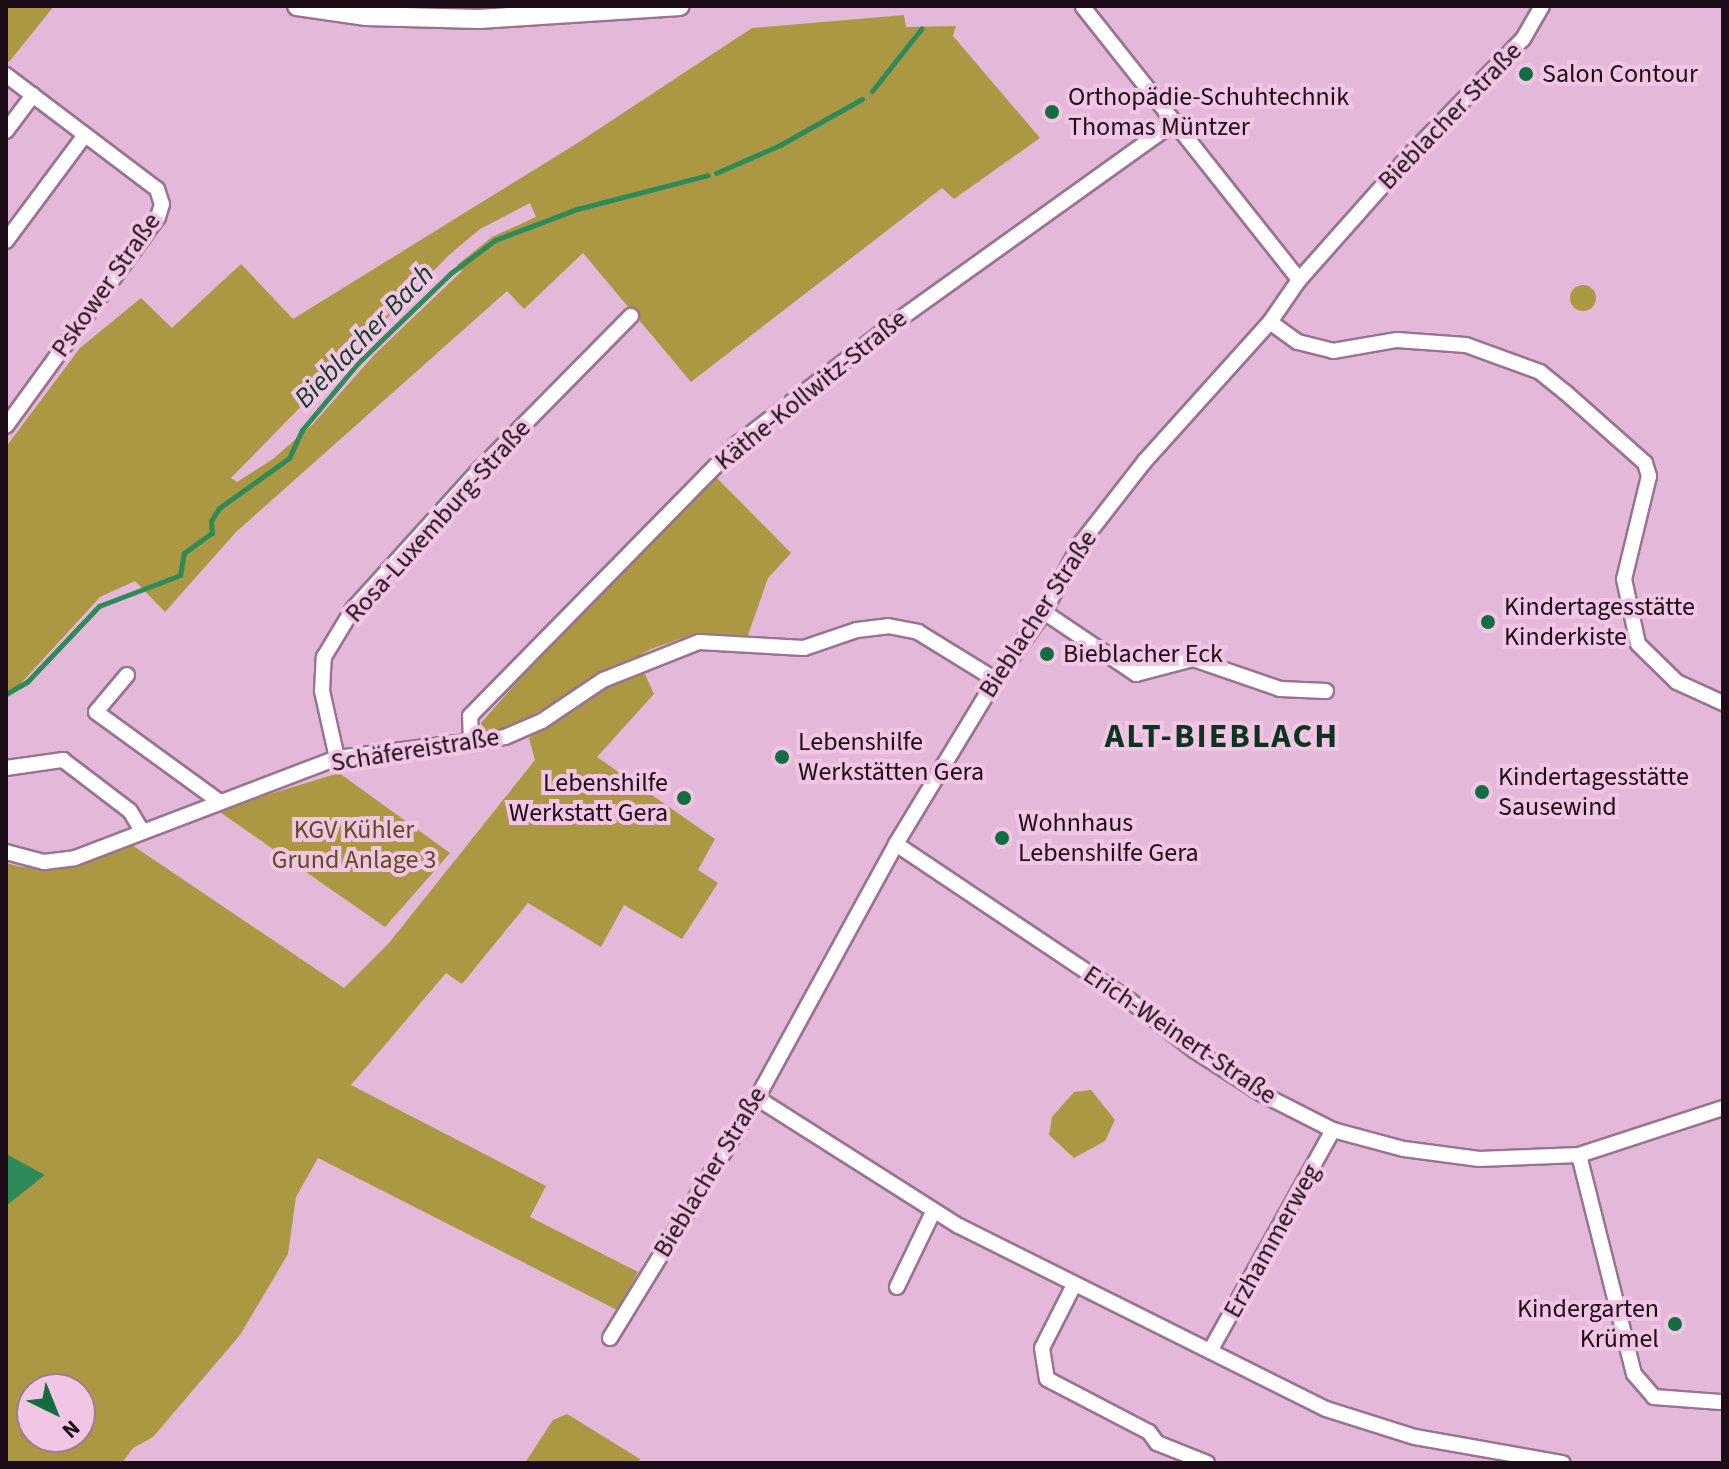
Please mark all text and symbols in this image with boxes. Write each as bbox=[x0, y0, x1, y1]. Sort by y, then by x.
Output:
street label: Bieblacher Straße bbox=[1372, 36, 1528, 196]
place label: Salon Contour bbox=[1542, 58, 1698, 90]
marker: Salon Contour bbox=[1517, 65, 1535, 83]
place label: Orthopädie-Schuhtechnik Thomas Müntzer bbox=[1068, 81, 1349, 142]
marker: Orthopädie-Schuhtechnik Thomas Müntzer bbox=[1043, 103, 1061, 121]
street label: Pskower Straße bbox=[45, 207, 167, 363]
water label: Bieblacher Bach bbox=[287, 257, 441, 415]
street label: Käthe-Kollwitz-Straße bbox=[709, 303, 913, 477]
street label: Rosa-Luxemburg-Straße bbox=[339, 413, 537, 629]
street label: Bieblacher Straße bbox=[972, 524, 1104, 704]
place label: Kindertagesstätte Kinderkiste bbox=[1504, 591, 1695, 652]
marker: Kindertagesstätte Kinderkiste bbox=[1479, 613, 1497, 631]
place label: Bieblacher Eck bbox=[1063, 638, 1223, 670]
marker: Bieblacher Eck bbox=[1038, 645, 1056, 663]
district label: ALT-BIEBLACH bbox=[1105, 717, 1339, 757]
street label: Schäfereistraße bbox=[329, 721, 501, 779]
place label: Lebenshilfe Werkstätten Gera bbox=[798, 726, 984, 788]
marker: Lebenshilfe Werkstätten Gera bbox=[773, 748, 791, 766]
place label: Kindertagesstätte Sausewind bbox=[1498, 761, 1689, 822]
place label: Lebenshilfe Werkstatt Gera bbox=[509, 767, 668, 828]
marker: Kindertagesstätte Sausewind bbox=[1473, 783, 1491, 801]
marker: Lebenshilfe Werkstatt Gera bbox=[675, 789, 693, 807]
place label: Wohnhaus Lebenshilfe Gera bbox=[1018, 807, 1199, 868]
park label: KGV Kühler Grund Anlage 3 bbox=[272, 814, 436, 876]
marker: Wohnhaus Lebenshilfe Gera bbox=[993, 829, 1011, 847]
street label: Erich-Weinert-Straße bbox=[1078, 959, 1282, 1111]
street label: Bieblacher Straße bbox=[647, 1081, 773, 1263]
street label: Erzhammerweg bbox=[1217, 1159, 1327, 1323]
place label: Kindergarten Krümel bbox=[1517, 1293, 1659, 1354]
marker: Kindergarten Krümel bbox=[1666, 1315, 1684, 1333]
north arrow bbox=[16, 1373, 96, 1453]
text: N bbox=[55, 1412, 87, 1446]

